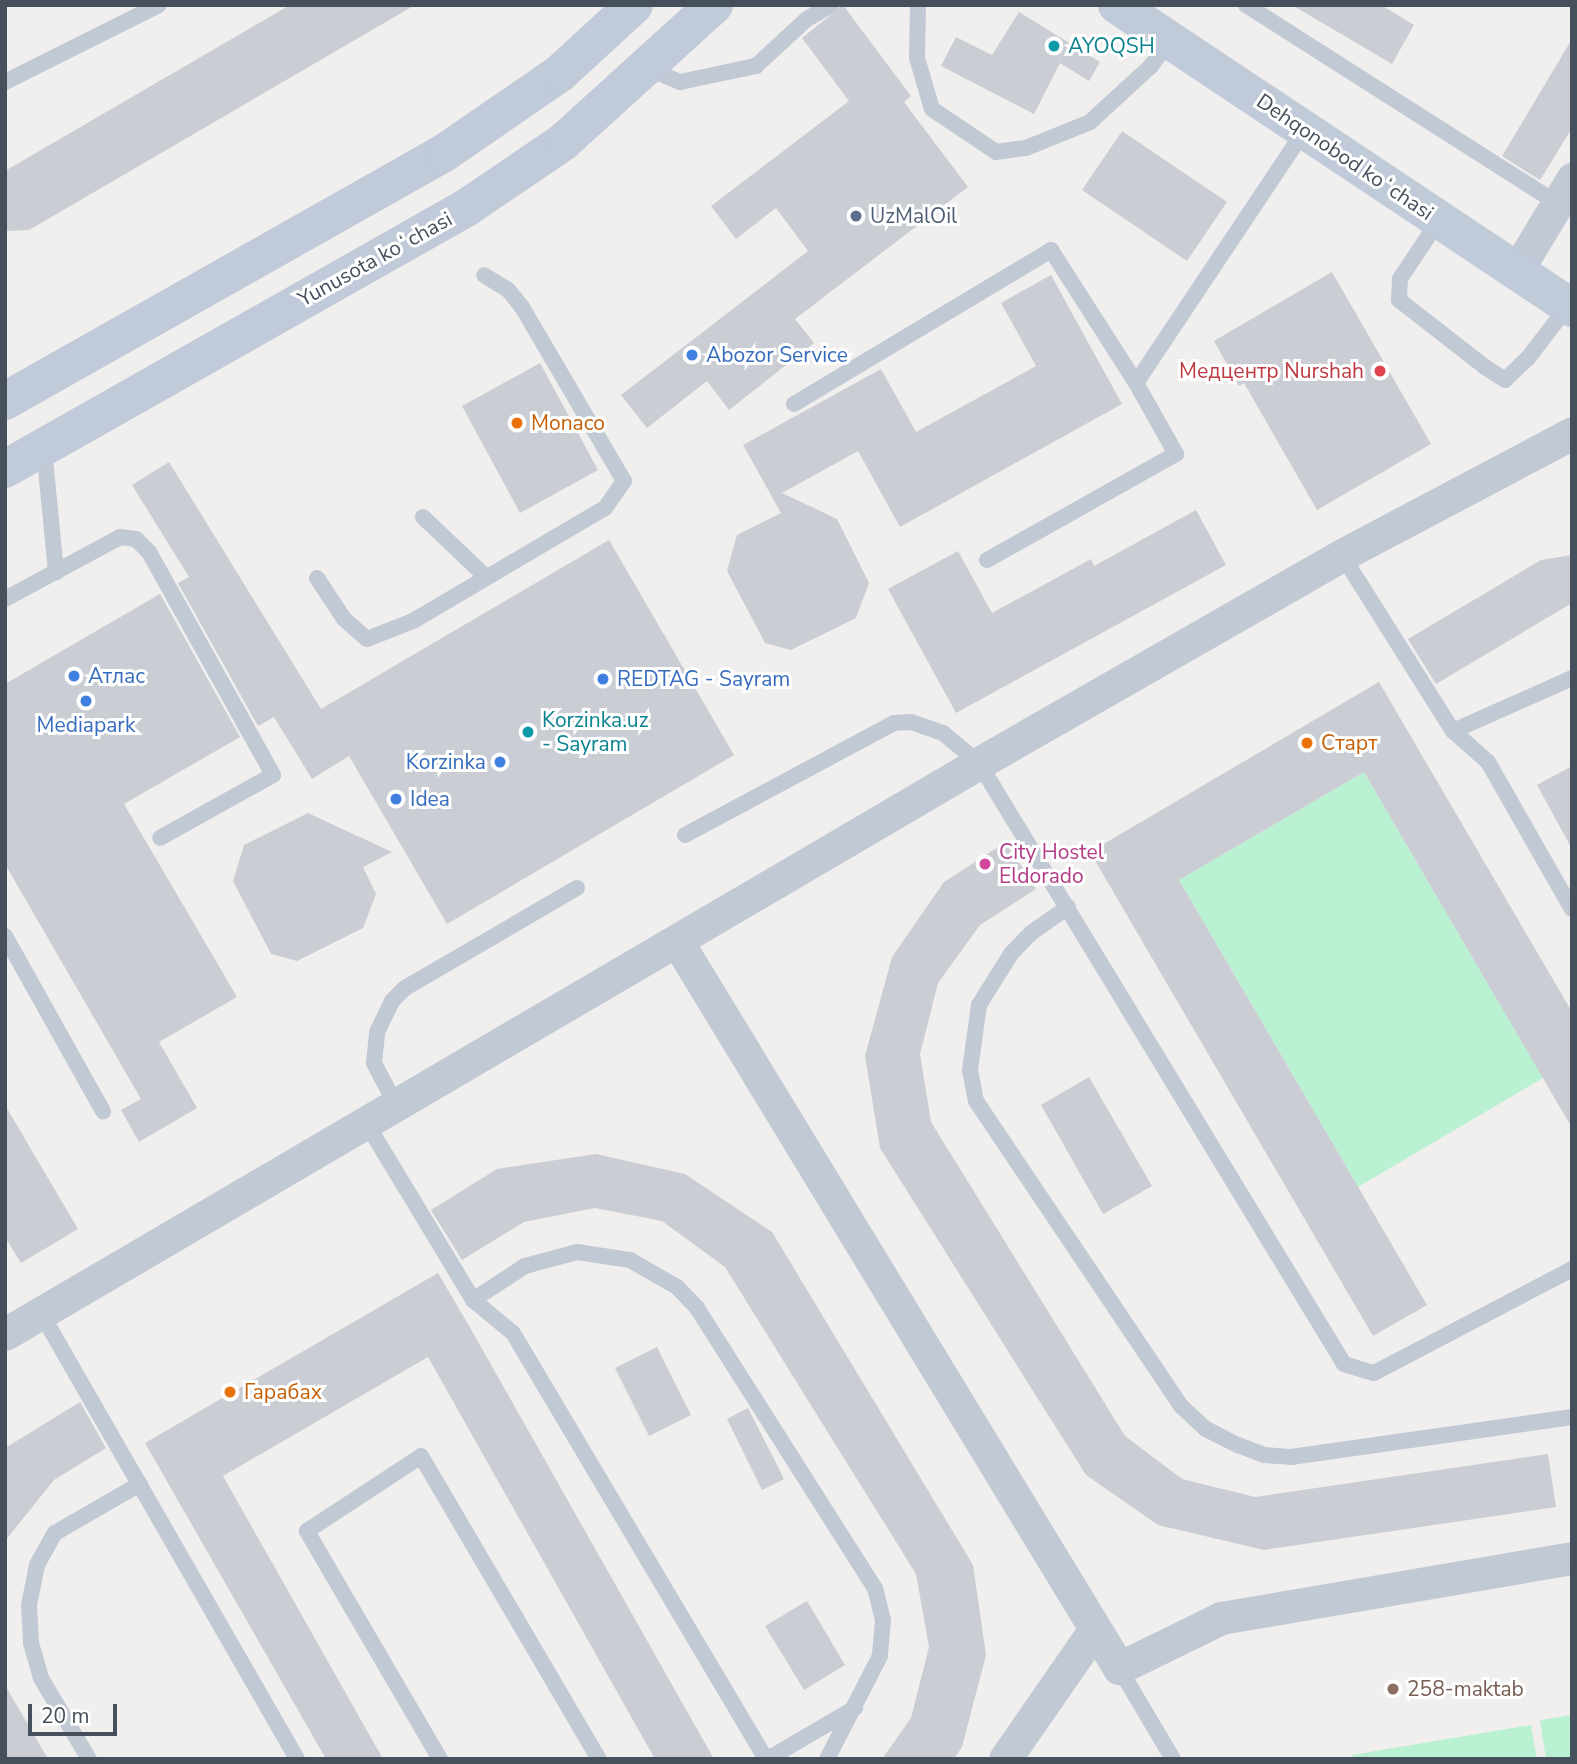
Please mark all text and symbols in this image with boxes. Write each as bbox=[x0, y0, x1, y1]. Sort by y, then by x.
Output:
place label: AYOQSH bbox=[1068, 33, 1155, 59]
marker: AYOQSH bbox=[1046, 38, 1062, 54]
street label: Dehqonobod koʻchasi bbox=[1252, 88, 1438, 226]
place label: UzMalOil bbox=[870, 203, 957, 229]
street label: Yunusota koʻchasi bbox=[294, 206, 456, 312]
marker: UzMalOil bbox=[848, 208, 864, 224]
place label: Abozor Service bbox=[706, 342, 848, 368]
marker: Abozor Service bbox=[684, 347, 700, 363]
place label: Медцентр Nurshah bbox=[1179, 358, 1364, 384]
marker: Медцентр Nurshah bbox=[1370, 361, 1390, 381]
place label: Monaco bbox=[531, 410, 605, 436]
marker: Monaco bbox=[509, 415, 525, 431]
place label: Атлас bbox=[88, 663, 145, 689]
place label: REDTAG - Sayram bbox=[617, 666, 790, 692]
marker: Атлас bbox=[66, 668, 82, 684]
marker: REDTAG - Sayram bbox=[595, 671, 611, 687]
marker: Mediapark bbox=[78, 693, 94, 709]
place label: Korzinka.uz - Sayram bbox=[542, 707, 648, 757]
place label: Mediapark bbox=[37, 712, 135, 738]
marker: Korzinka.uz - Sayram bbox=[520, 724, 536, 740]
place label: Старт bbox=[1321, 730, 1378, 756]
marker: Старт bbox=[1299, 735, 1315, 751]
place label: Korzinka bbox=[406, 749, 486, 775]
marker: Korzinka bbox=[492, 754, 508, 770]
place label: Idea bbox=[410, 786, 450, 812]
marker: Idea bbox=[388, 791, 404, 807]
place label: City Hostel Eldorado bbox=[999, 839, 1104, 889]
marker: City Hostel Eldorado bbox=[977, 856, 993, 872]
place label: Гарабах bbox=[244, 1379, 322, 1405]
marker: Гарабах bbox=[222, 1384, 238, 1400]
place label: 258-maktab bbox=[1407, 1676, 1524, 1702]
marker: 258-maktab bbox=[1385, 1681, 1401, 1697]
scale bar bbox=[32, 1690, 121, 1734]
text: 20 m bbox=[41, 1702, 90, 1730]

